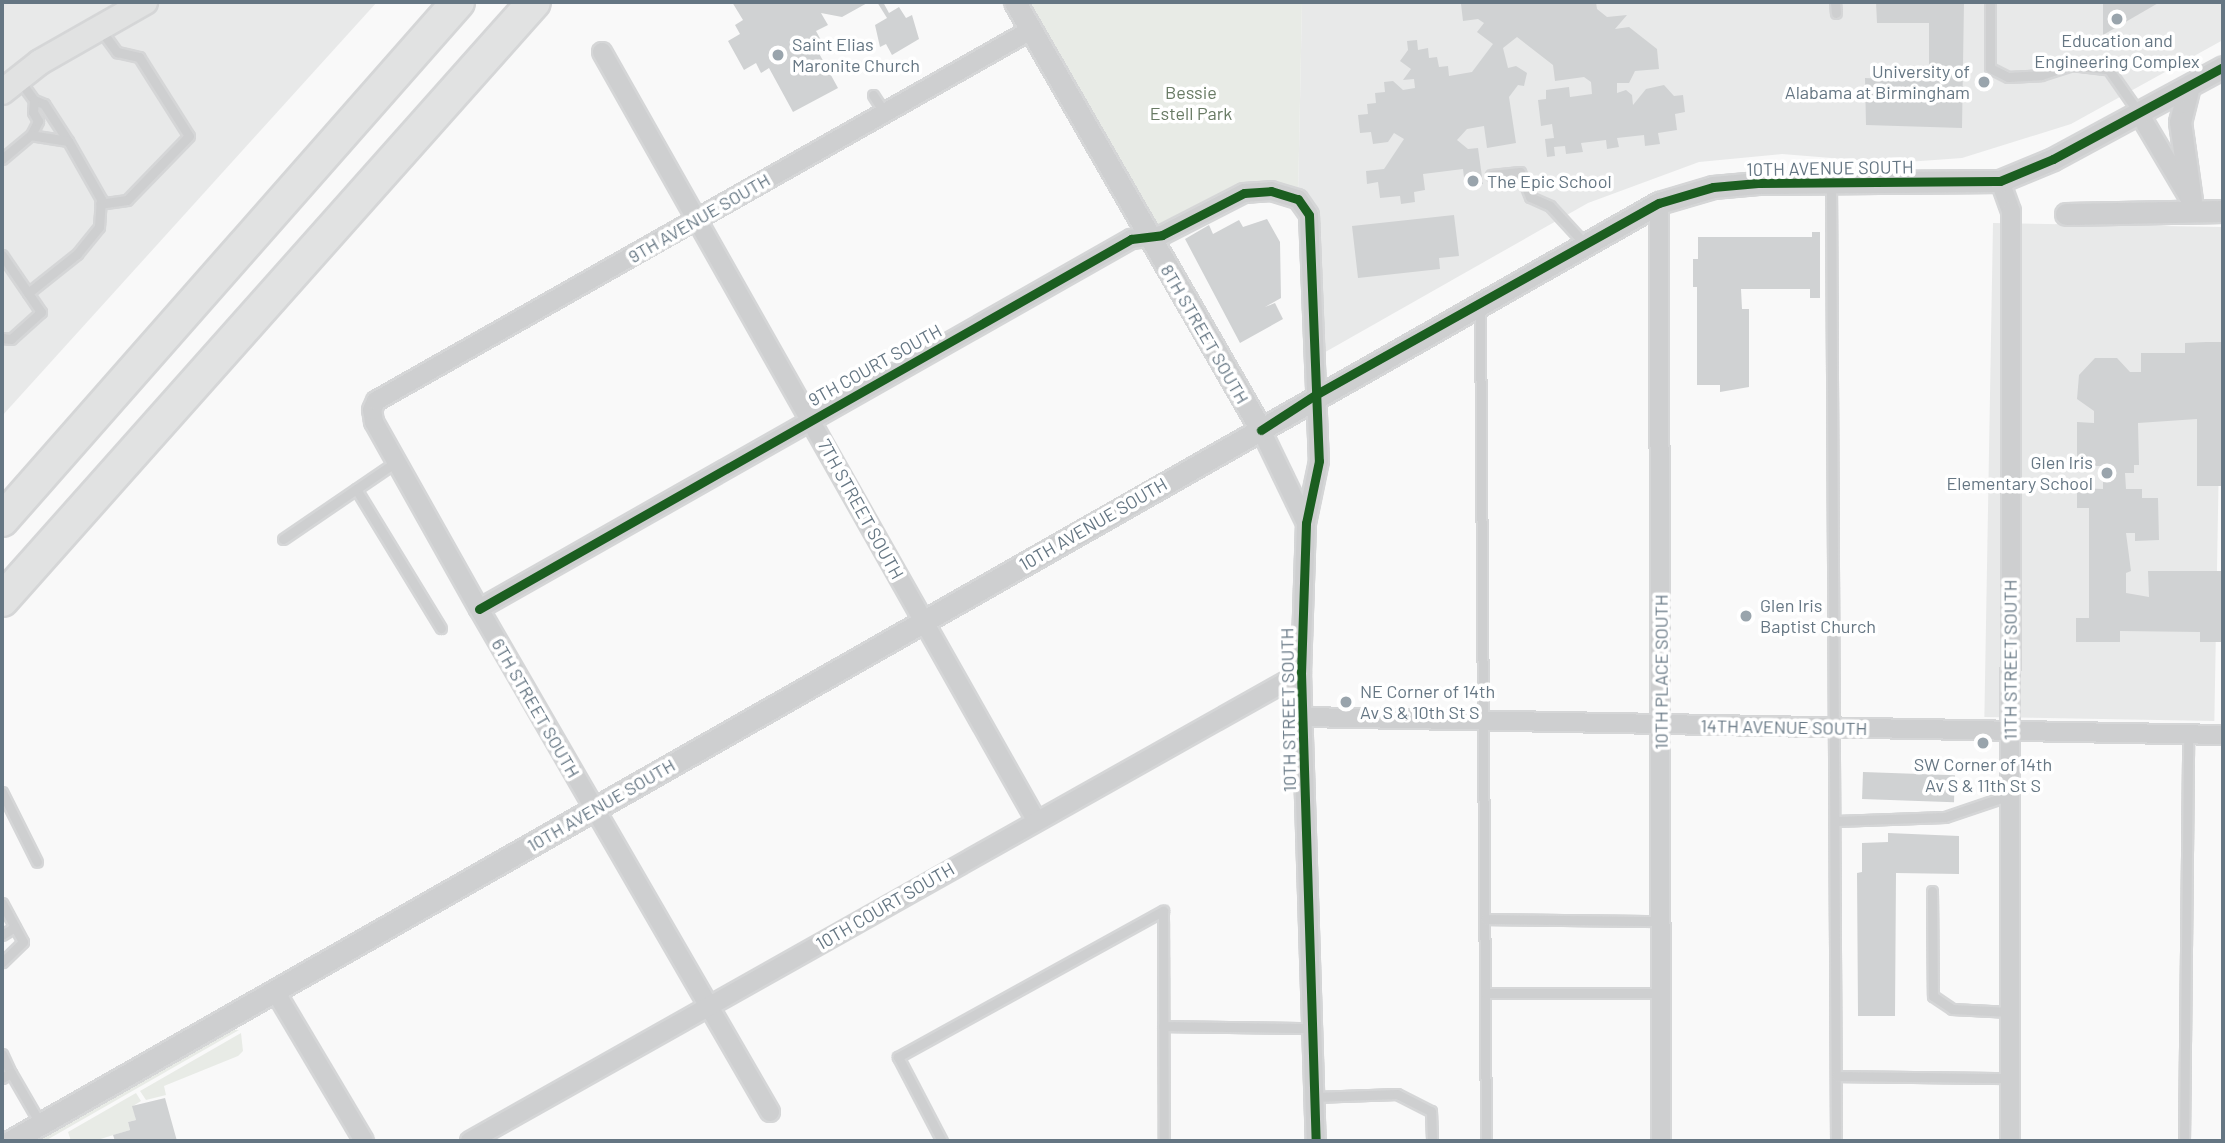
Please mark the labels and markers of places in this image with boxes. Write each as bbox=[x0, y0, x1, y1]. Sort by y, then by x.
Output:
marker: Education and Engineering Complex bbox=[2109, 11, 2125, 27]
place label: Education and Engineering Complex bbox=[2034, 30, 2200, 72]
place label: Saint Elias Maronite Church bbox=[792, 34, 920, 76]
marker: Saint Elias Maronite Church bbox=[770, 47, 786, 63]
place label: University of Alabama at Birmingham bbox=[1785, 61, 1970, 104]
marker: University of Alabama at Birmingham bbox=[1976, 74, 1992, 90]
place label: The Epic School bbox=[1487, 170, 1612, 192]
marker: The Epic School bbox=[1465, 173, 1481, 189]
place label: Glen Iris Elementary School bbox=[1946, 452, 2093, 494]
marker: Glen Iris Elementary School bbox=[2099, 465, 2115, 481]
place label: Glen Iris Baptist Church bbox=[1760, 595, 1876, 638]
marker: Glen Iris Baptist Church bbox=[1738, 608, 1754, 624]
place label: NE Corner of 14th Av S & 10th St S bbox=[1360, 681, 1495, 724]
marker: NE Corner of 14th Av S & 10th St S bbox=[1338, 694, 1354, 710]
marker: SW Corner of 14th Av S & 11th St S bbox=[1975, 735, 1991, 751]
place label: SW Corner of 14th Av S & 11th St S bbox=[1914, 754, 2052, 796]

